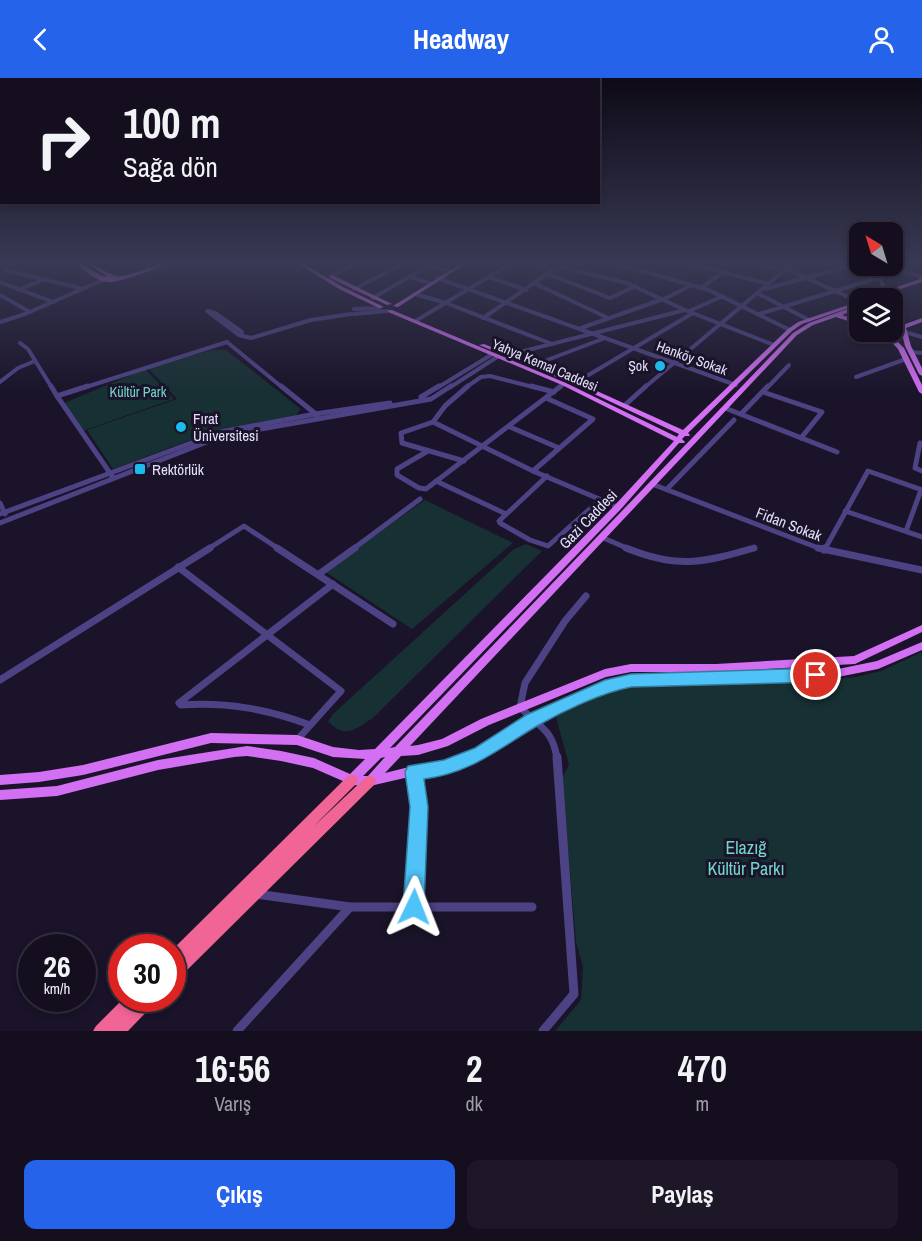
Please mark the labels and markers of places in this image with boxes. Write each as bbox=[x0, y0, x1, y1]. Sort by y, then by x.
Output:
place label: Şok bbox=[628, 357, 648, 375]
marker: Şok bbox=[653, 359, 667, 373]
place label: Fırat Üniversitesi bbox=[193, 408, 259, 446]
marker: Fırat Üniversitesi bbox=[174, 420, 188, 434]
place label: Rektörlük bbox=[152, 459, 205, 480]
marker: Rektörlük bbox=[133, 462, 147, 476]
pin bbox=[790, 649, 841, 700]

